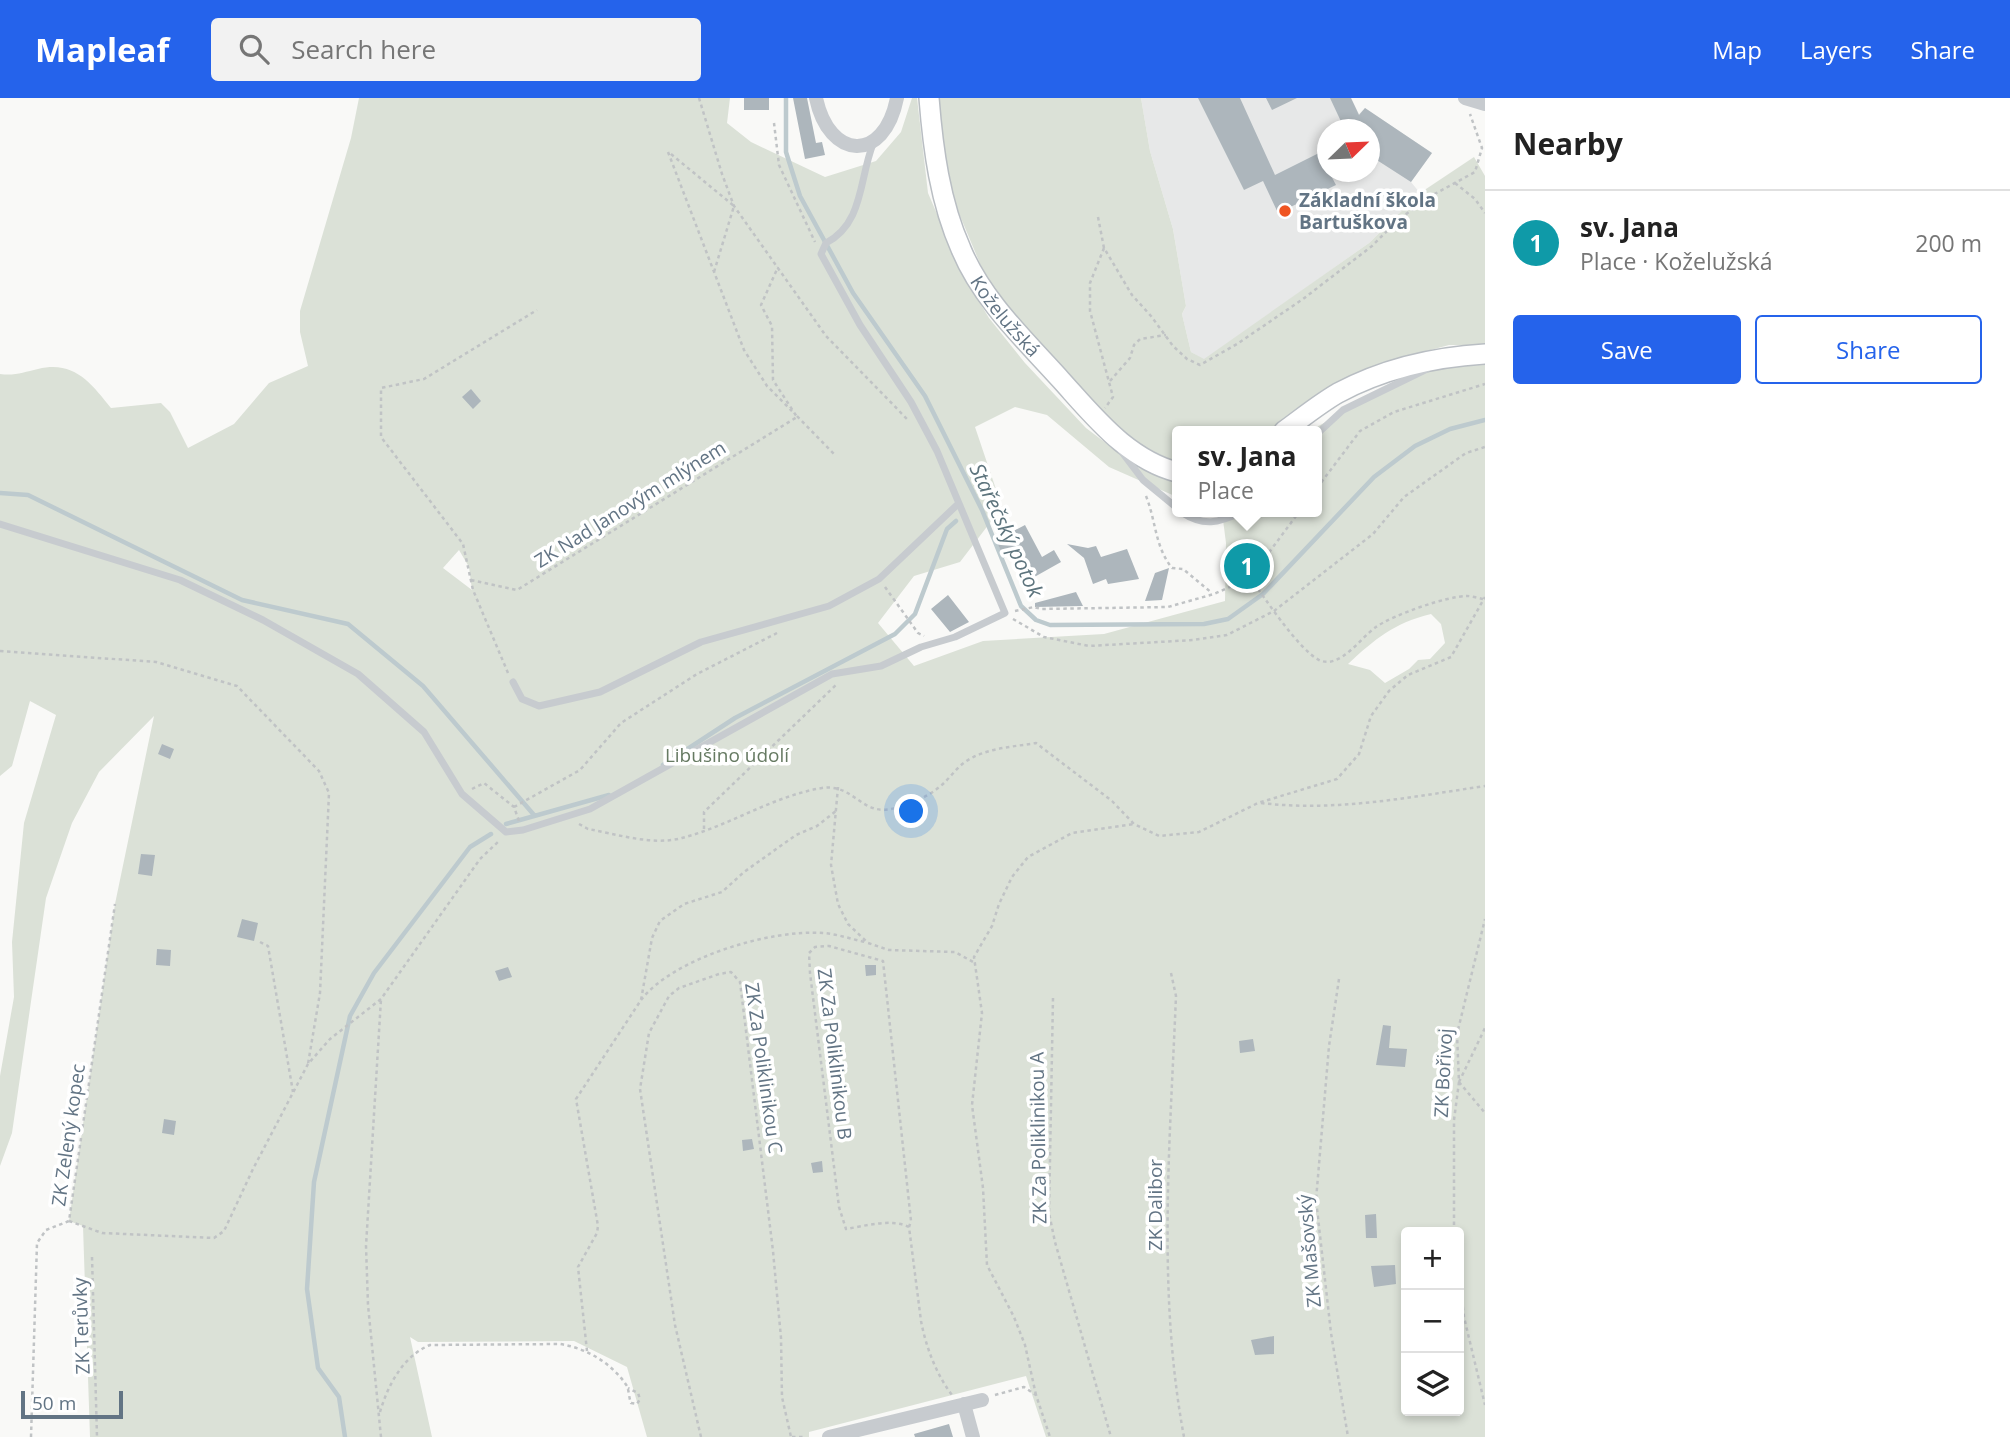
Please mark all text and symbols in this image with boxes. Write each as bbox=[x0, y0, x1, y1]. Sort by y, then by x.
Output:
search box bbox=[211, 18, 701, 81]
text: Mapleaf bbox=[35, 27, 169, 72]
icon: search bbox=[235, 30, 273, 68]
text: Search here bbox=[291, 31, 436, 67]
text: Map bbox=[1712, 33, 1762, 66]
text: Layers bbox=[1800, 33, 1873, 66]
text: Share bbox=[1911, 33, 1975, 66]
north arrow bbox=[1317, 119, 1380, 182]
text: Nearby bbox=[1513, 123, 1623, 164]
place label: Základní škola Bartuškova bbox=[1299, 187, 1436, 235]
marker: Základní škola Bartuškova bbox=[1277, 203, 1293, 219]
text: sv. Jana bbox=[1580, 209, 1679, 245]
text: 1 bbox=[1529, 227, 1543, 259]
text: 200 m bbox=[1915, 227, 1982, 259]
text: Place · Koželužská bbox=[1580, 245, 1772, 277]
street label: Koželužská bbox=[965, 271, 1046, 362]
button: Save bbox=[1513, 315, 1741, 384]
button: Share bbox=[1755, 315, 1982, 384]
popup bbox=[1172, 426, 1322, 517]
street label: ZK Nad Janovým mlýnem bbox=[529, 434, 731, 574]
text: sv. Jana bbox=[1198, 438, 1297, 474]
water label: Stařečský potok bbox=[964, 458, 1051, 602]
text: Place bbox=[1198, 474, 1254, 506]
pin: 1 bbox=[1224, 540, 1270, 592]
park label: Libušino údolí bbox=[665, 742, 790, 768]
your location bbox=[894, 794, 928, 828]
street label: ZK Za Poliklinikou B bbox=[812, 967, 858, 1141]
street label: ZK Za Poliklinikou C bbox=[739, 981, 789, 1155]
street label: ZK Bořivoj bbox=[1428, 1028, 1458, 1118]
street label: ZK Za Poliklinikou A bbox=[1023, 1052, 1053, 1224]
street label: ZK Zelený kopec bbox=[45, 1062, 91, 1208]
street label: ZK Dalibor bbox=[1142, 1159, 1168, 1251]
street label: ZK Mašovský bbox=[1291, 1193, 1327, 1309]
map controls bbox=[1401, 1227, 1464, 1416]
button: + bbox=[1401, 1227, 1464, 1290]
street label: ZK Terůvky bbox=[66, 1277, 96, 1375]
button: − bbox=[1401, 1290, 1464, 1353]
button: layers bbox=[1401, 1353, 1464, 1416]
scale bar bbox=[21, 1388, 122, 1420]
text: 50 m bbox=[32, 1390, 76, 1416]

